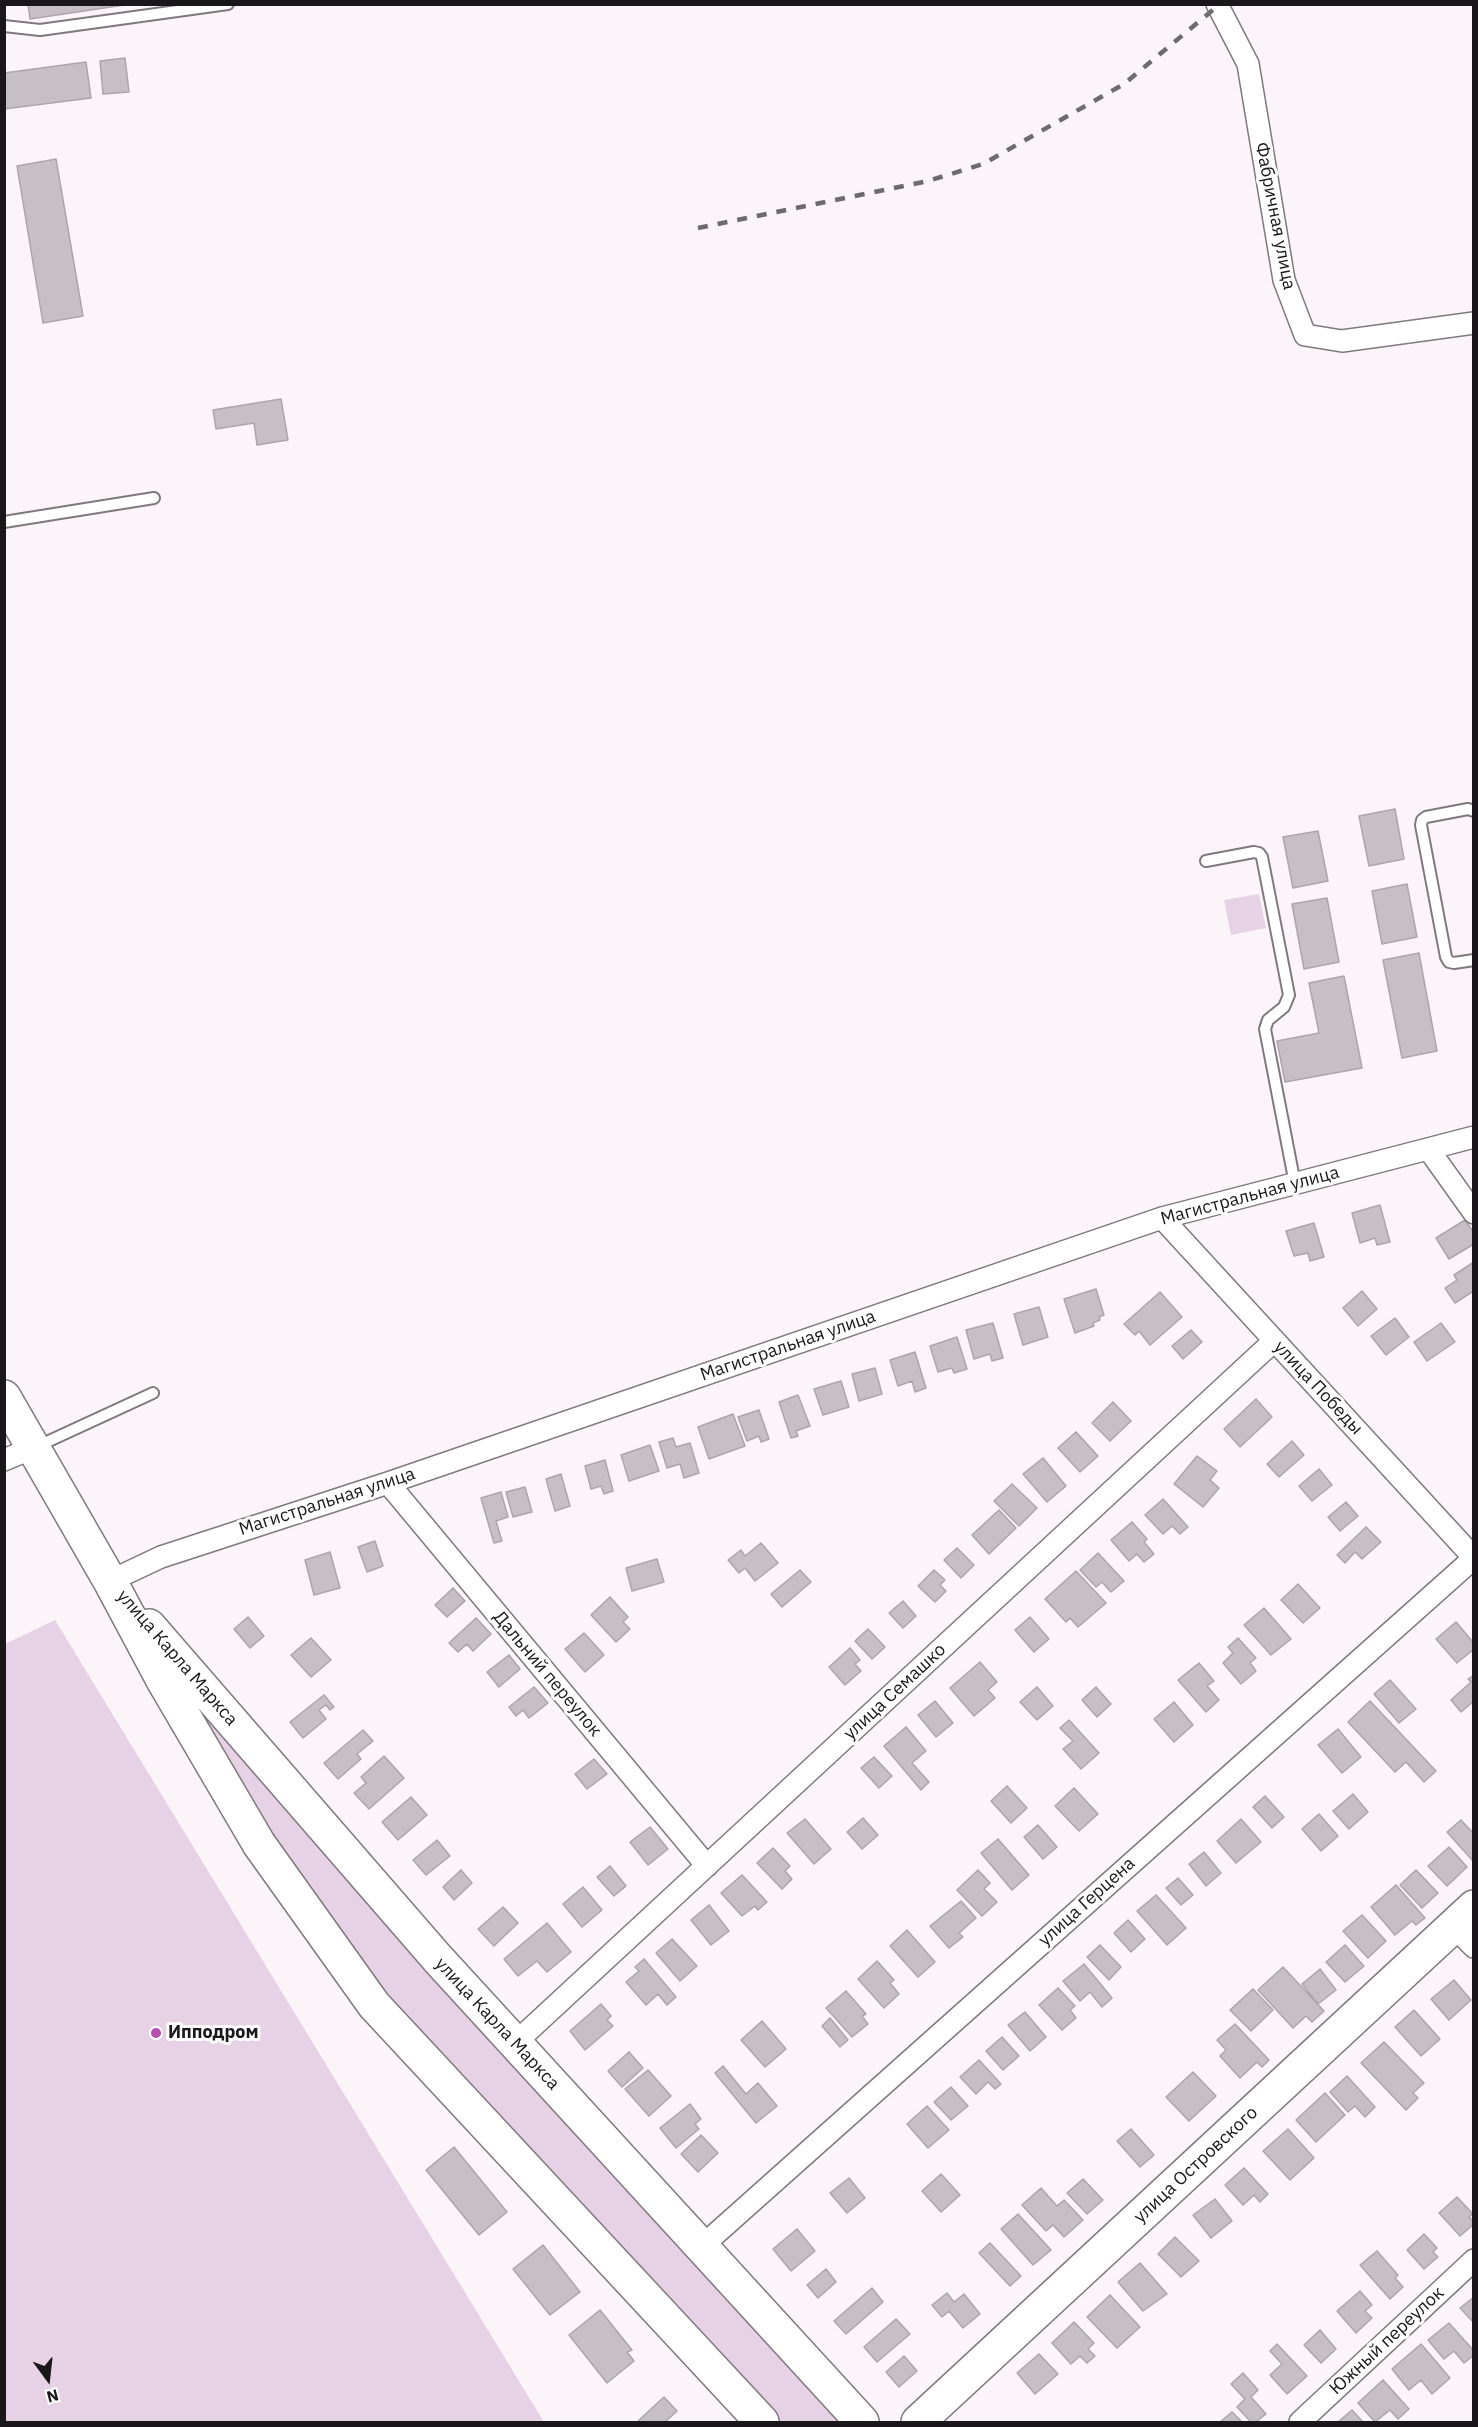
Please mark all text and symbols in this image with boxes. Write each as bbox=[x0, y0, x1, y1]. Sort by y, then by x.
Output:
street label: Фабричная улица bbox=[1250, 140, 1300, 292]
street label: Магистральная улица bbox=[1158, 1162, 1342, 1230]
street label: Магистральная улица bbox=[698, 1306, 878, 1386]
street label: улица Победы bbox=[1269, 1337, 1367, 1439]
street label: Магистральная улица bbox=[236, 1463, 418, 1541]
street label: улица Карла Маркса bbox=[112, 1586, 242, 1730]
street label: Дальний переулок bbox=[488, 1607, 606, 1741]
street label: улица Семашко bbox=[840, 1639, 950, 1745]
street label: улица Герцена bbox=[1034, 1853, 1140, 1951]
street label: улица Карла Маркса bbox=[430, 1953, 564, 2095]
place label: Ипподром bbox=[168, 2022, 259, 2044]
marker: Ипподром bbox=[149, 2026, 163, 2040]
street label: улица Островского bbox=[1130, 2102, 1262, 2228]
street label: Южный переулок bbox=[1325, 2282, 1449, 2400]
north arrow bbox=[18, 2349, 78, 2409]
text: N bbox=[44, 2385, 61, 2408]

